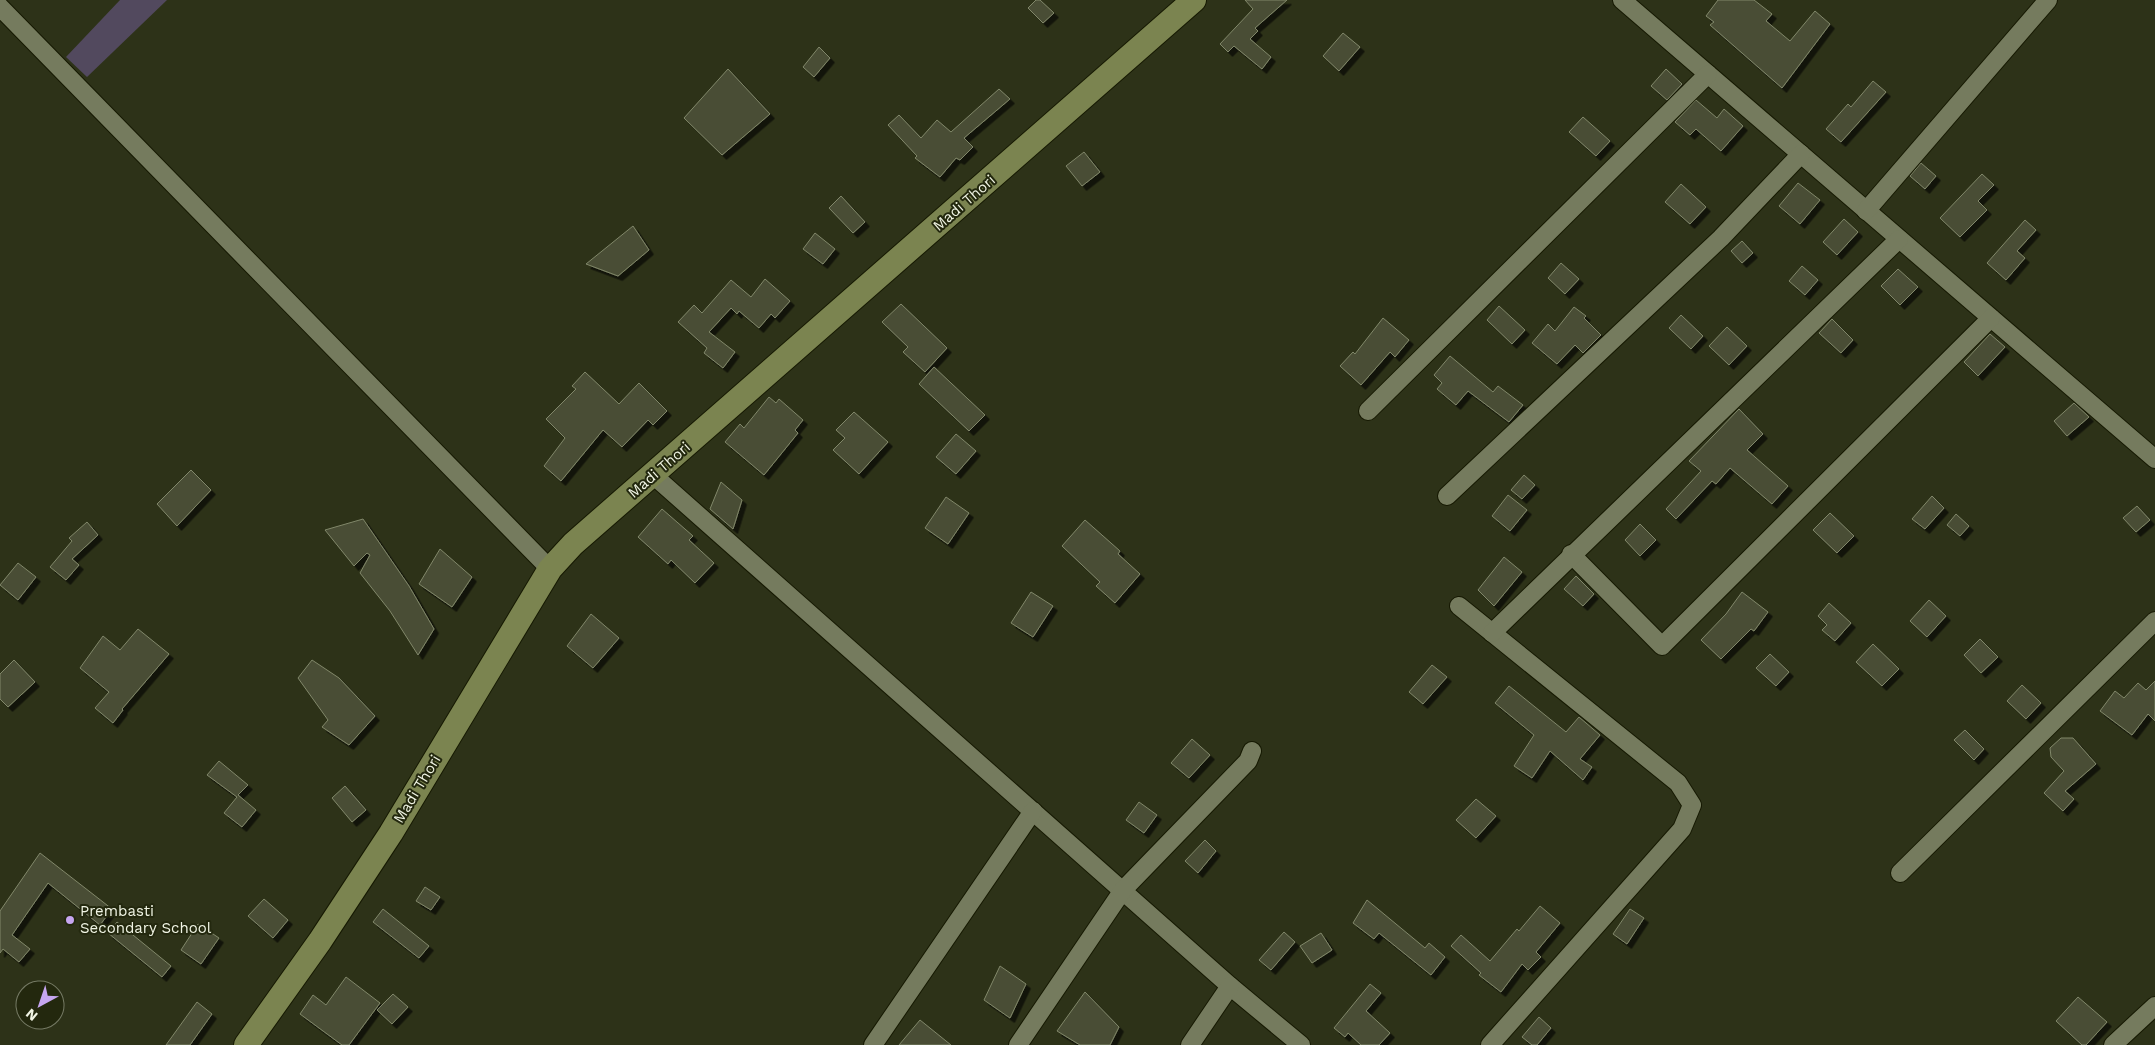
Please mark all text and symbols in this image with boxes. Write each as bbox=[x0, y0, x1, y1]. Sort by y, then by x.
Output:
street label: Madi Thori bbox=[929, 171, 999, 235]
street label: Madi Thori bbox=[624, 438, 694, 502]
street label: Madi Thori bbox=[390, 752, 444, 826]
place label: Prembasti Secondary School bbox=[80, 902, 212, 937]
marker: Prembasti Secondary School bbox=[64, 914, 76, 926]
north arrow bbox=[15, 980, 65, 1030]
text: N bbox=[23, 1005, 41, 1024]

